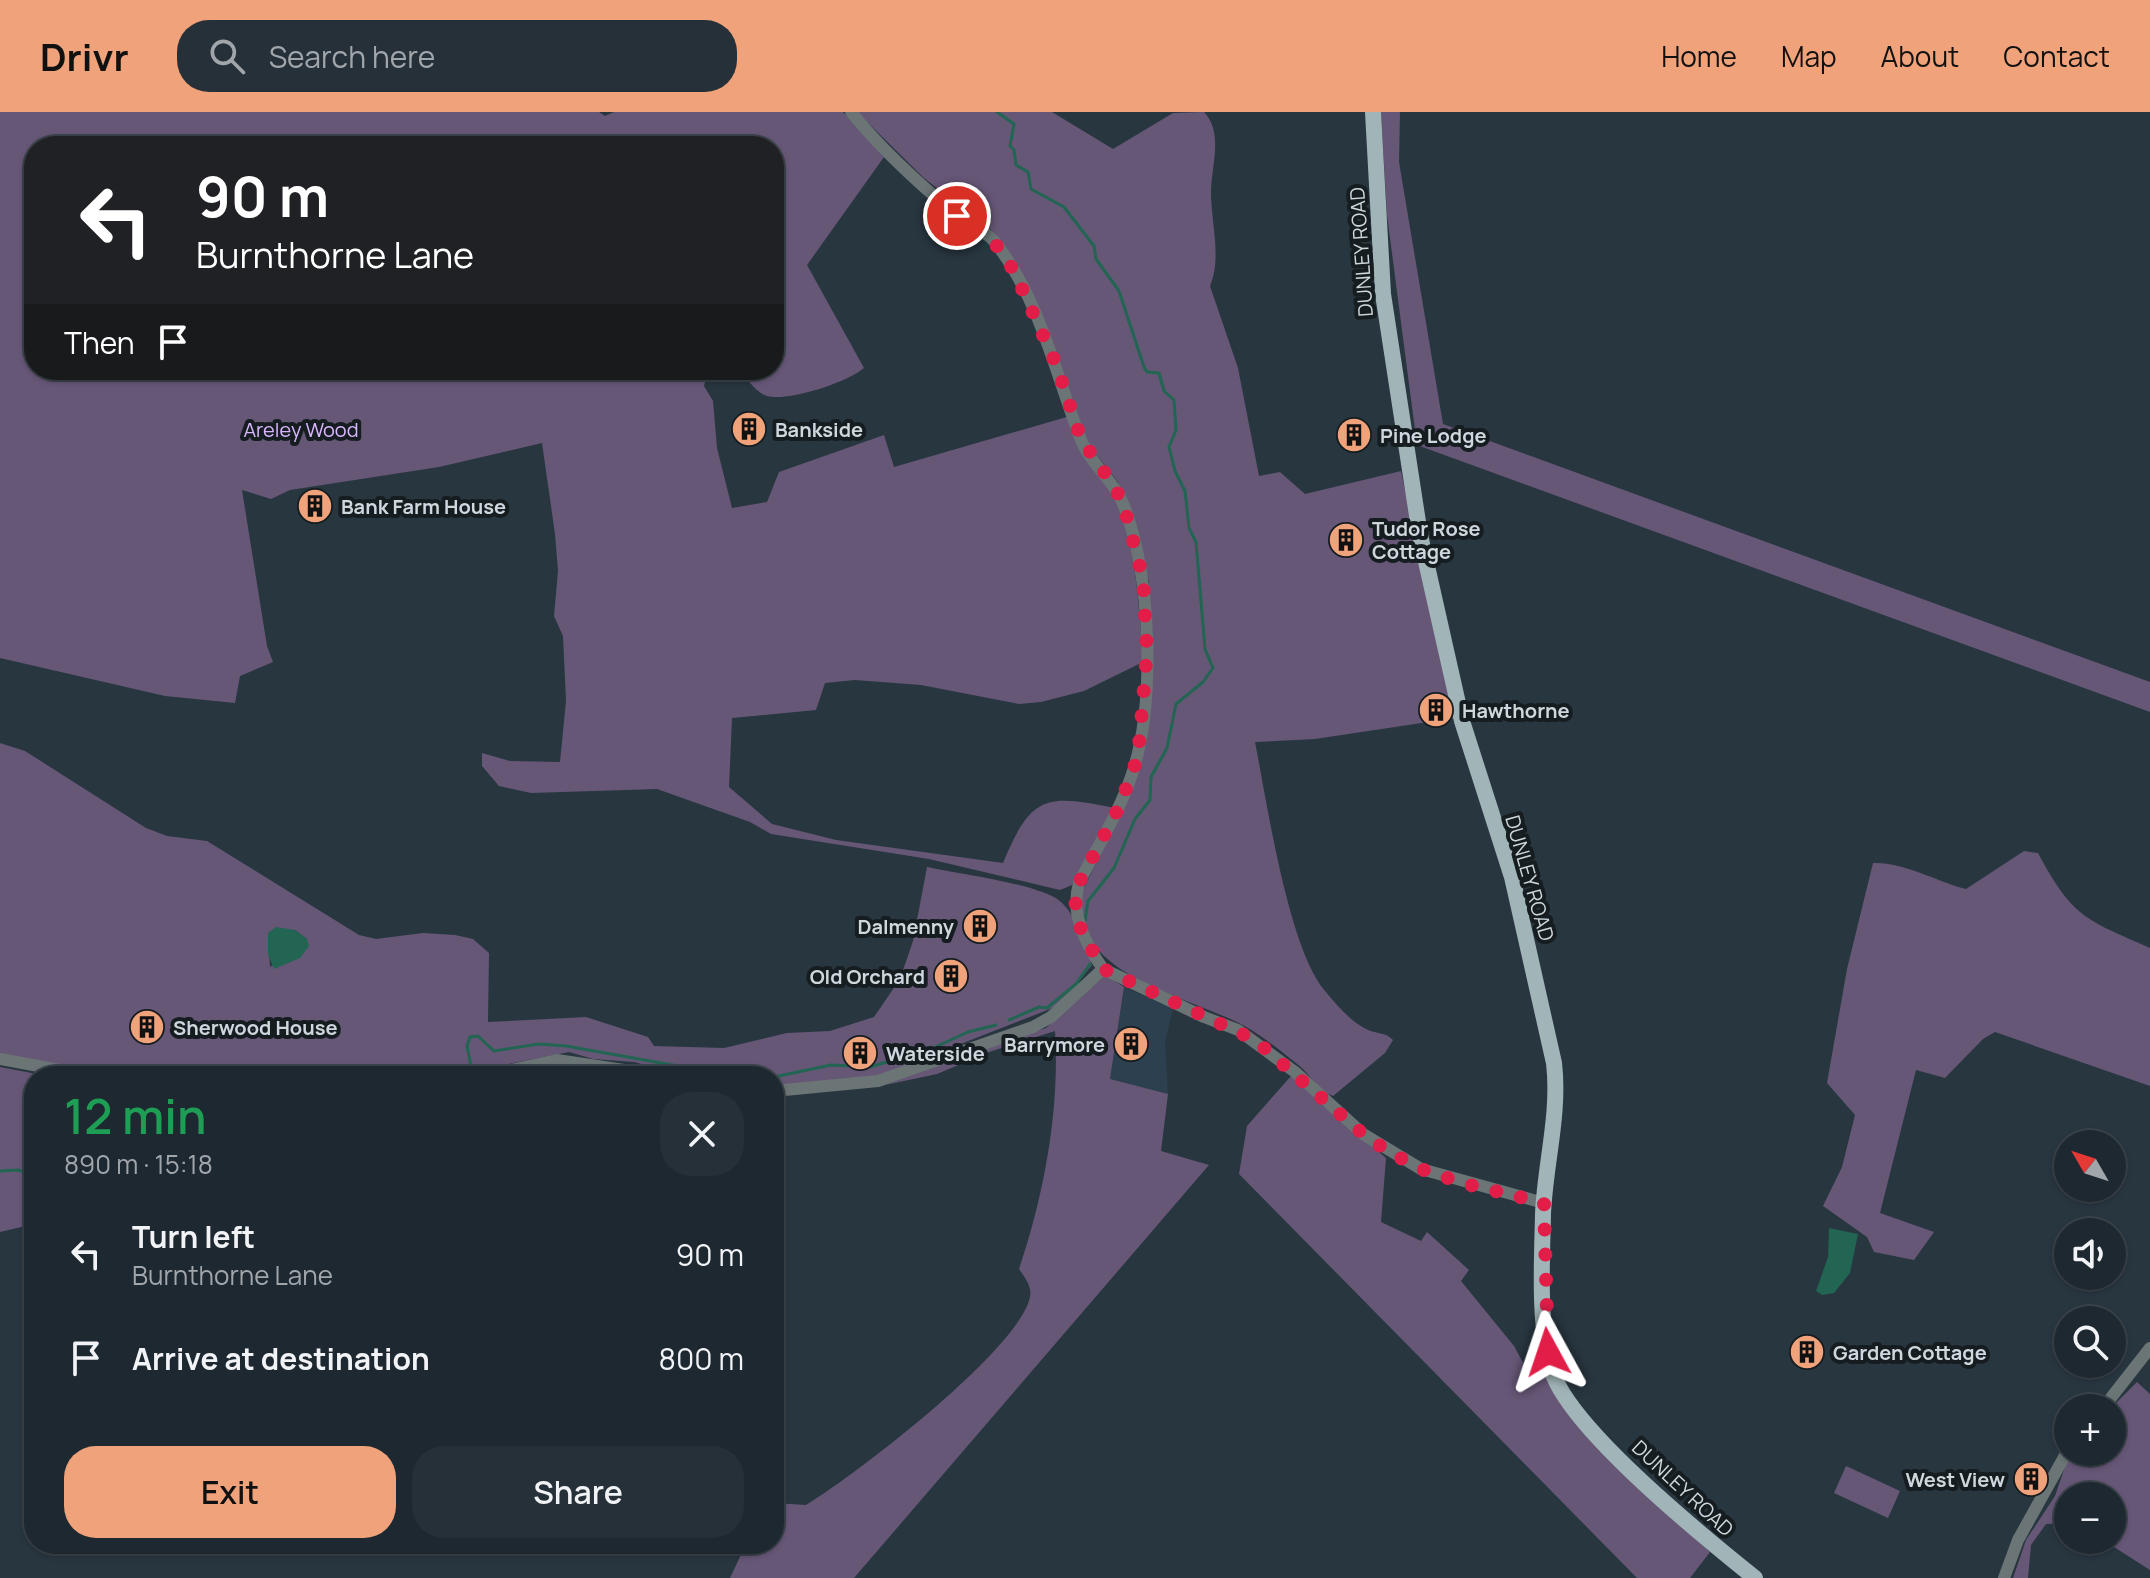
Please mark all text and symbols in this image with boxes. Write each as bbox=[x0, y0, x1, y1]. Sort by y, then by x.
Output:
search box bbox=[177, 20, 737, 92]
text: Drivr bbox=[40, 30, 129, 82]
icon: search bbox=[205, 34, 249, 78]
text: Search here bbox=[269, 36, 435, 77]
text: Home bbox=[1661, 37, 1737, 75]
text: Map bbox=[1781, 37, 1837, 75]
text: About bbox=[1881, 37, 1959, 75]
text: Contact bbox=[2003, 37, 2110, 75]
text: 90 m bbox=[196, 157, 329, 234]
icon: left bbox=[64, 168, 168, 272]
pin bbox=[923, 182, 991, 250]
street label: DUNLEY ROAD bbox=[1343, 186, 1379, 318]
icon: arrive bbox=[935, 194, 979, 238]
text: Burnthorne Lane bbox=[196, 230, 474, 279]
icon: arrive bbox=[151, 320, 195, 364]
text: Then bbox=[64, 322, 135, 363]
building icon: Bankside bbox=[730, 410, 768, 448]
park label: Areley Wood bbox=[243, 416, 359, 443]
place label: Bankside bbox=[775, 416, 863, 443]
building icon: Pine Lodge bbox=[1335, 416, 1373, 454]
place label: Pine Lodge bbox=[1380, 422, 1487, 449]
building icon: Bank Farm House bbox=[296, 487, 334, 525]
place label: Bank Farm House bbox=[341, 493, 506, 520]
place label: Tudor Rose Cottage bbox=[1372, 515, 1481, 565]
building icon: Tudor Rose Cottage bbox=[1327, 521, 1365, 559]
building icon: Hawthorne bbox=[1417, 691, 1455, 729]
place label: Hawthorne bbox=[1462, 697, 1570, 724]
street label: DUNLEY ROAD bbox=[1499, 812, 1561, 944]
building icon: Dalmenny bbox=[961, 907, 999, 945]
place label: Dalmenny bbox=[857, 913, 955, 940]
building icon: Old Orchard bbox=[932, 957, 970, 995]
place label: Old Orchard bbox=[810, 963, 925, 990]
building icon: Sherwood House bbox=[128, 1008, 166, 1046]
place label: Sherwood House bbox=[173, 1014, 338, 1041]
building icon: Barrymore bbox=[1112, 1025, 1150, 1063]
place label: Barrymore bbox=[1004, 1031, 1105, 1058]
building icon: Waterside bbox=[841, 1034, 879, 1072]
place label: Waterside bbox=[886, 1040, 985, 1067]
text: 12 min bbox=[64, 1083, 207, 1148]
button: close bbox=[660, 1092, 744, 1176]
north arrow bbox=[2054, 1130, 2126, 1202]
map controls bbox=[2054, 1130, 2126, 1554]
text: 890 m · 15:18 bbox=[64, 1146, 213, 1182]
text: Turn left bbox=[132, 1216, 255, 1257]
button: sound bbox=[2054, 1218, 2126, 1290]
icon: left bbox=[64, 1232, 108, 1276]
text: 90 m bbox=[676, 1234, 744, 1275]
text: Burnthorne Lane bbox=[132, 1257, 333, 1293]
button: search bbox=[2054, 1306, 2126, 1378]
position arrow bbox=[1506, 1310, 1590, 1394]
building icon: Garden Cottage bbox=[1788, 1333, 1826, 1371]
icon: arrive bbox=[64, 1336, 108, 1380]
text: Arrive at destination bbox=[132, 1338, 430, 1379]
text: 800 m bbox=[659, 1338, 744, 1379]
place label: Garden Cottage bbox=[1833, 1339, 1987, 1366]
button: + bbox=[2054, 1394, 2126, 1466]
street label: DUNLEY ROAD bbox=[1626, 1434, 1740, 1542]
button: Exit bbox=[64, 1446, 396, 1538]
button: Share bbox=[412, 1446, 744, 1538]
building icon: West View bbox=[2012, 1460, 2050, 1498]
place label: West View bbox=[1905, 1466, 2005, 1493]
button: − bbox=[2054, 1482, 2126, 1554]

